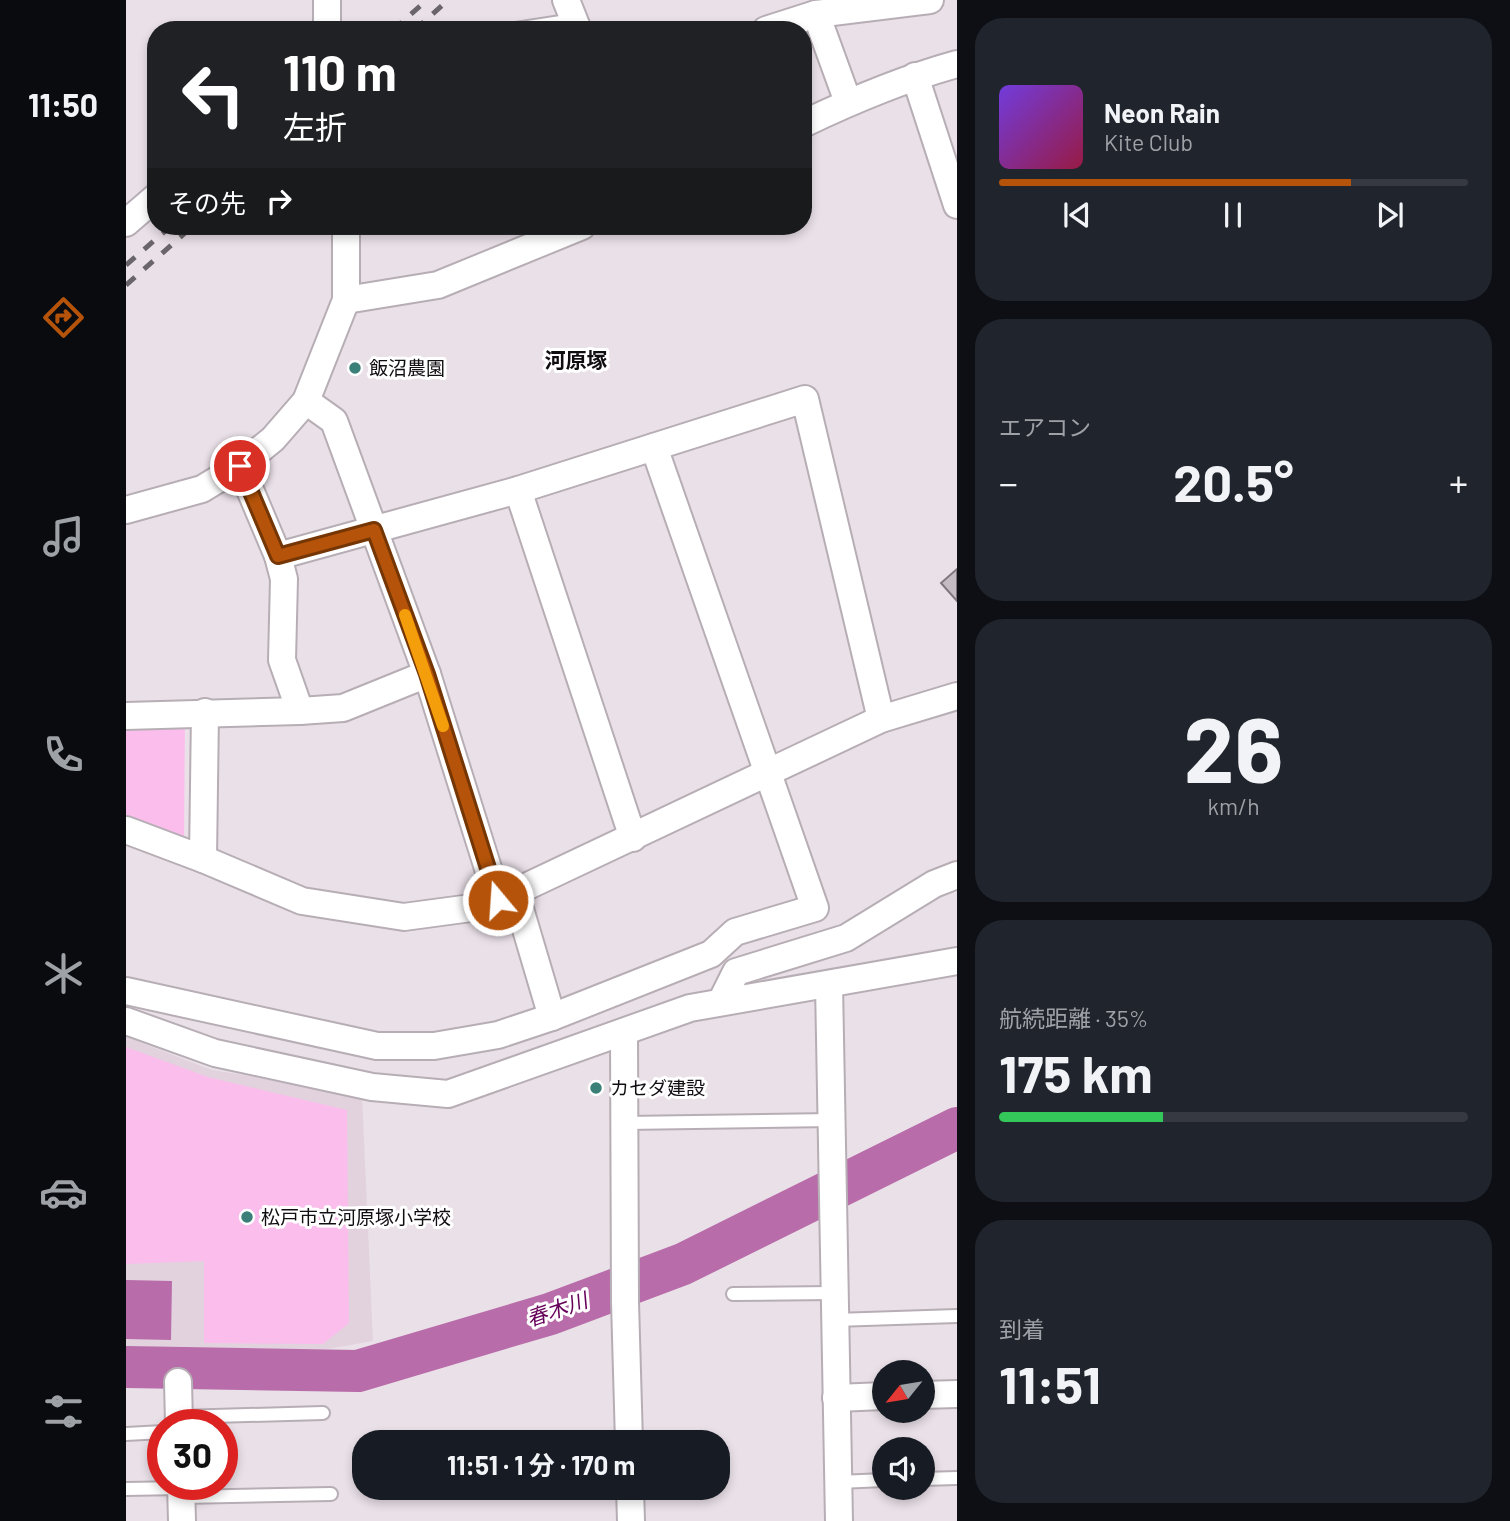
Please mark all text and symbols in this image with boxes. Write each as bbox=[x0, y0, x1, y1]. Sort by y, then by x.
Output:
text: 110 m bbox=[283, 42, 397, 101]
icon: left bbox=[168, 49, 259, 140]
text: 11:50 bbox=[28, 85, 98, 123]
text: Neon Rain bbox=[1104, 97, 1220, 128]
text: 左折 bbox=[283, 107, 347, 145]
text: Kite Club bbox=[1104, 128, 1193, 156]
icon: right bbox=[260, 182, 298, 220]
text: その先 bbox=[168, 187, 246, 218]
icon: previous bbox=[1058, 196, 1096, 234]
icon: pause bbox=[1214, 196, 1252, 234]
icon: next bbox=[1371, 196, 1409, 234]
icon: directions bbox=[39, 293, 88, 342]
district label: 河原塚 bbox=[545, 347, 608, 372]
place label: 飯沼農園 bbox=[369, 356, 445, 379]
marker: 飯沼農園 bbox=[347, 360, 363, 376]
text: エアコン bbox=[999, 413, 1091, 441]
pin bbox=[210, 436, 270, 496]
icon: arrive bbox=[221, 447, 259, 485]
text: 20.5° bbox=[1173, 450, 1294, 512]
text: − bbox=[999, 459, 1018, 505]
text: + bbox=[1449, 459, 1468, 505]
icon: music bbox=[39, 512, 88, 561]
text: 26 bbox=[1184, 692, 1283, 801]
icon: phone bbox=[39, 730, 88, 779]
text: km/h bbox=[1207, 792, 1260, 820]
position arrow bbox=[461, 863, 535, 937]
icon: climate bbox=[39, 949, 88, 998]
text: 航続距離 · 35% bbox=[999, 1004, 1148, 1032]
text: 175 km bbox=[999, 1041, 1153, 1103]
place label: カセダ建設 bbox=[610, 1076, 705, 1099]
marker: カセダ建設 bbox=[588, 1080, 604, 1096]
icon: car bbox=[39, 1168, 88, 1217]
place label: 松戸市立河原塚小学校 bbox=[261, 1205, 451, 1228]
marker: 松戸市立河原塚小学校 bbox=[239, 1209, 255, 1225]
water label: 春木川 bbox=[523, 1286, 592, 1331]
text: 到着 bbox=[999, 1315, 1045, 1343]
text: 11:51 bbox=[999, 1352, 1101, 1414]
north arrow bbox=[872, 1360, 934, 1423]
map controls bbox=[872, 1360, 935, 1500]
icon: filters bbox=[39, 1387, 88, 1436]
speed limit sign: 30 bbox=[147, 1409, 238, 1500]
button: sound bbox=[872, 1437, 935, 1500]
text: 11:51 · 1 分 · 170 m bbox=[447, 1449, 635, 1480]

